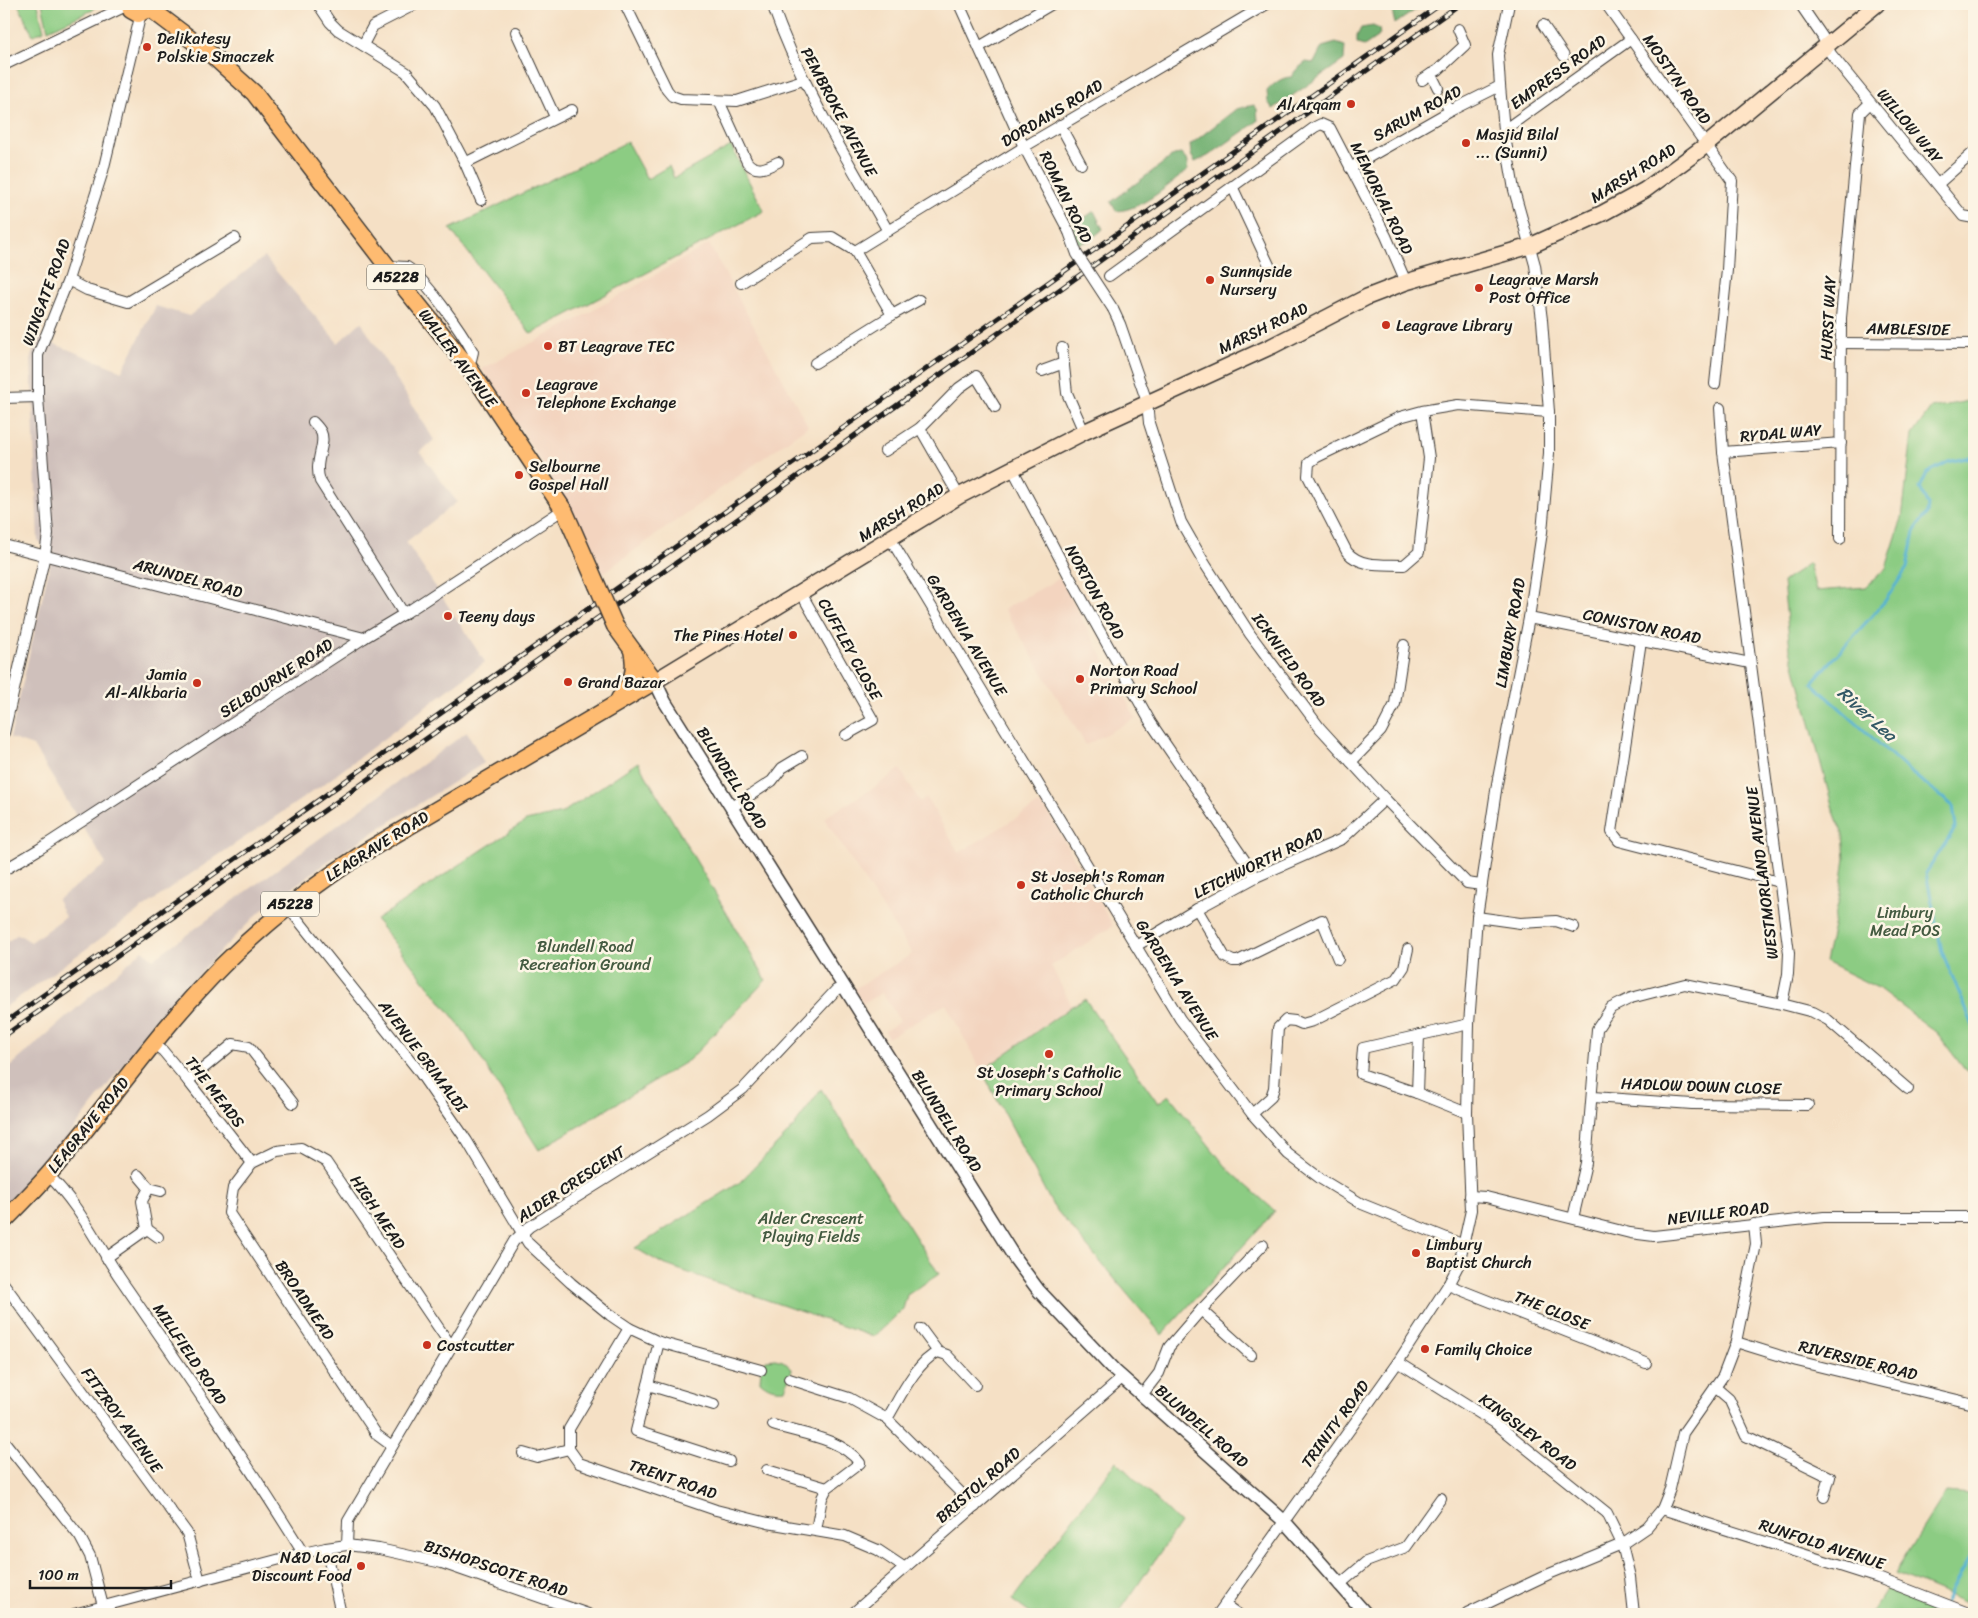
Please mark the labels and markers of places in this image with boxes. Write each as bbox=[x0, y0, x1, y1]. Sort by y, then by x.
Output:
place label: Delikatesy Polskie Smaczek bbox=[157, 24, 275, 71]
marker: Delikatesy Polskie Smaczek bbox=[141, 41, 153, 53]
place label: Al Arqam bbox=[1276, 90, 1341, 119]
marker: Al Arqam bbox=[1345, 98, 1357, 110]
place label: Masjid Bilal ... (Sunni) bbox=[1476, 120, 1559, 167]
marker: Masjid Bilal ... (Sunni) bbox=[1460, 137, 1472, 149]
place label: Sunnyside Nursery bbox=[1220, 257, 1292, 304]
place label: Leagrave Marsh Post Office bbox=[1489, 265, 1599, 312]
marker: Sunnyside Nursery bbox=[1204, 274, 1216, 286]
marker: Leagrave Marsh Post Office bbox=[1473, 282, 1485, 294]
place label: Leagrave Library bbox=[1396, 311, 1513, 340]
marker: Leagrave Library bbox=[1380, 319, 1392, 331]
place label: BT Leagrave TEC bbox=[558, 332, 675, 361]
marker: BT Leagrave TEC bbox=[542, 340, 554, 352]
place label: Leagrave Telephone Exchange bbox=[536, 370, 676, 417]
marker: Leagrave Telephone Exchange bbox=[520, 387, 532, 399]
place label: Selbourne Gospel Hall bbox=[529, 452, 609, 499]
marker: Selbourne Gospel Hall bbox=[513, 469, 525, 481]
place label: Teeny days bbox=[458, 602, 536, 631]
marker: Teeny days bbox=[442, 610, 454, 622]
place label: The Pines Hotel bbox=[673, 621, 783, 650]
marker: The Pines Hotel bbox=[787, 629, 799, 641]
place label: Norton Road Primary School bbox=[1090, 656, 1198, 703]
place label: Jamia Al-Alkbaria bbox=[104, 660, 187, 707]
place label: Grand Bazar bbox=[578, 668, 666, 697]
marker: Norton Road Primary School bbox=[1074, 673, 1086, 685]
marker: Grand Bazar bbox=[562, 676, 574, 688]
marker: Jamia Al-Alkbaria bbox=[191, 677, 203, 689]
place label: St Joseph's Roman Catholic Church bbox=[1031, 862, 1165, 909]
marker: St Joseph's Roman Catholic Church bbox=[1015, 879, 1027, 891]
marker: St Joseph's Catholic Primary School bbox=[1043, 1048, 1055, 1060]
place label: St Joseph's Catholic Primary School bbox=[977, 1058, 1121, 1105]
place label: Limbury Baptist Church bbox=[1426, 1230, 1532, 1277]
marker: Limbury Baptist Church bbox=[1410, 1247, 1422, 1259]
place label: Costcutter bbox=[437, 1331, 515, 1360]
place label: Family Choice bbox=[1435, 1335, 1532, 1364]
marker: Costcutter bbox=[421, 1339, 433, 1351]
marker: Family Choice bbox=[1419, 1343, 1431, 1355]
place label: N&D Local Discount Food bbox=[252, 1543, 353, 1590]
marker: N&D Local Discount Food bbox=[355, 1560, 367, 1572]

